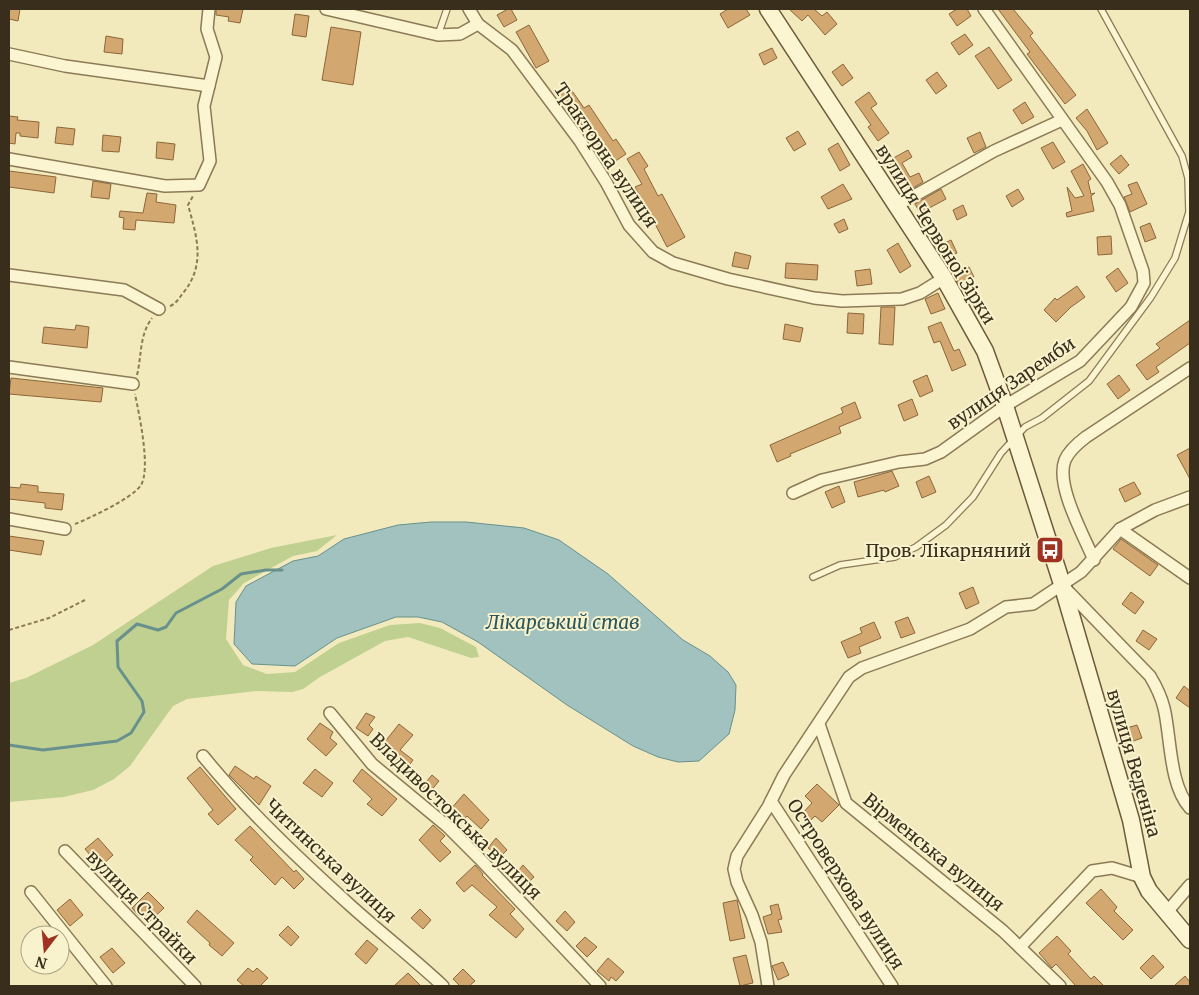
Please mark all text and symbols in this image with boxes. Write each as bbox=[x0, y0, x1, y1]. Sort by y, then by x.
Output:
street label: Тракторна вулиця bbox=[549, 78, 663, 232]
street label: вулиця Червоної Зірки bbox=[871, 140, 1001, 328]
street label: вулиця Заремби bbox=[943, 332, 1079, 434]
bus stop icon: Пров. Лікарняний bbox=[1035, 535, 1065, 565]
place label: Пров. Лікарняний bbox=[865, 539, 1031, 562]
water label: Лікарський став bbox=[485, 610, 640, 634]
street label: вулиця Веденіна bbox=[1102, 686, 1166, 840]
street label: Владивостокська вулиця bbox=[365, 728, 547, 904]
street label: Вірменська вулиця bbox=[859, 788, 1009, 916]
street label: Читинська вулиця bbox=[261, 794, 402, 928]
street label: Островерхова вулиця bbox=[782, 794, 910, 974]
street label: вулиця Страйки bbox=[82, 845, 202, 969]
north arrow bbox=[20, 925, 70, 975]
text: N bbox=[34, 952, 49, 973]

